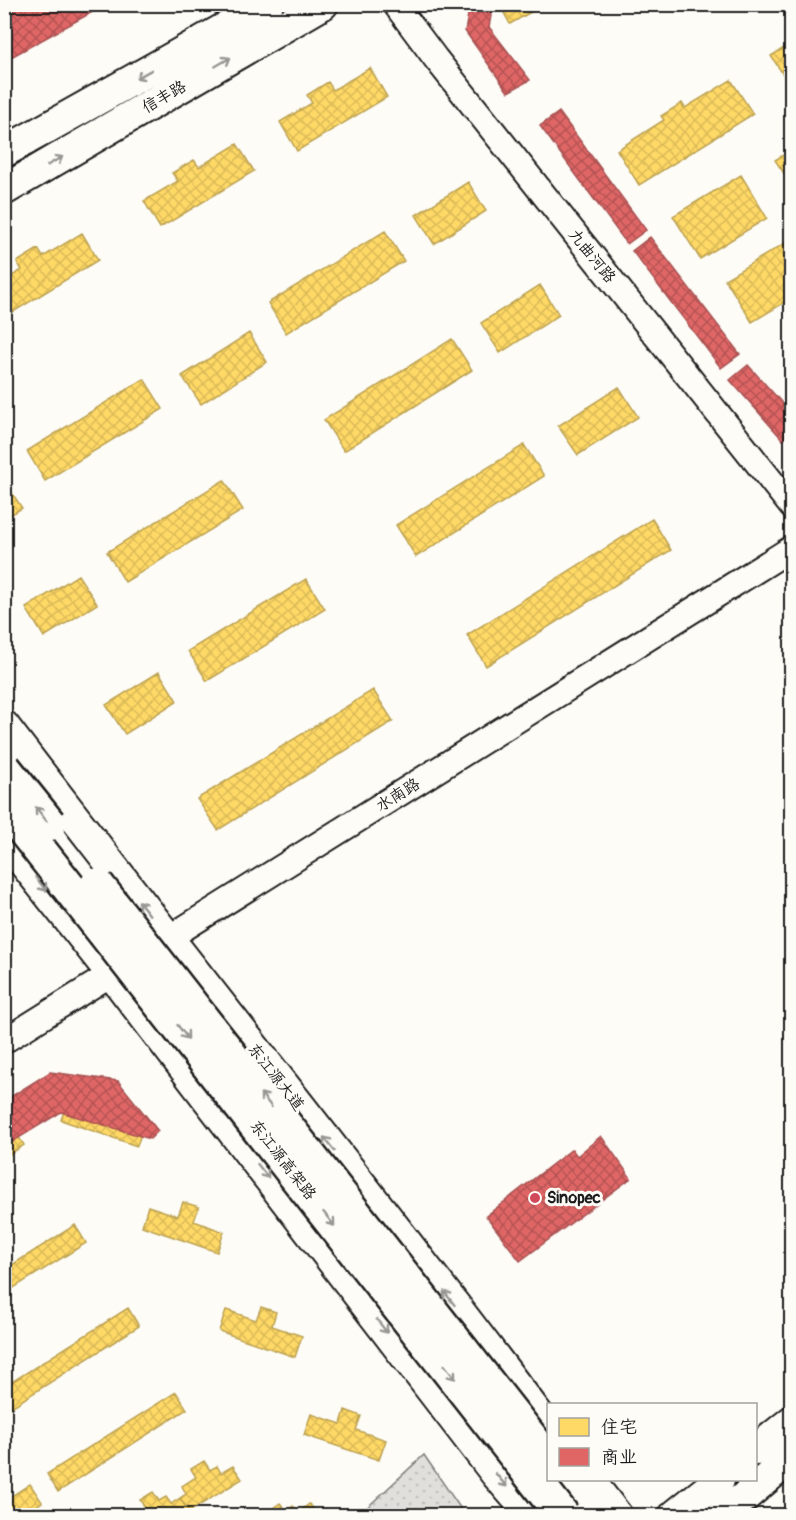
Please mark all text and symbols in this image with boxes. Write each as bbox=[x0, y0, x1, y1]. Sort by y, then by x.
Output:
one-way arrow bbox=[214, 56, 231, 68]
one-way arrow bbox=[136, 68, 153, 80]
street label: 信丰路 bbox=[138, 76, 190, 118]
one-way arrow bbox=[46, 155, 63, 167]
street label: 九曲河路 bbox=[564, 225, 620, 287]
street label: 水南路 bbox=[372, 774, 424, 816]
one-way arrow bbox=[35, 807, 48, 823]
one-way arrow bbox=[34, 876, 47, 892]
one-way arrow bbox=[137, 901, 150, 917]
one-way arrow bbox=[177, 1024, 190, 1040]
street label: 东江源大道 bbox=[243, 1039, 309, 1115]
one-way arrow bbox=[259, 1092, 272, 1108]
street label: 东江源高架路 bbox=[246, 1116, 320, 1204]
one-way arrow bbox=[322, 1136, 335, 1152]
one-way arrow bbox=[256, 1163, 269, 1179]
place label: Sinopec bbox=[547, 1188, 601, 1208]
marker: Sinopec bbox=[528, 1191, 542, 1205]
one-way arrow bbox=[323, 1211, 336, 1227]
one-way arrow bbox=[443, 1290, 456, 1306]
one-way arrow bbox=[375, 1317, 388, 1333]
one-way arrow bbox=[443, 1364, 456, 1380]
legend bbox=[547, 1403, 757, 1481]
text: 住宅 bbox=[601, 1416, 637, 1439]
text: 商业 bbox=[601, 1446, 637, 1469]
one-way arrow bbox=[494, 1472, 508, 1487]

